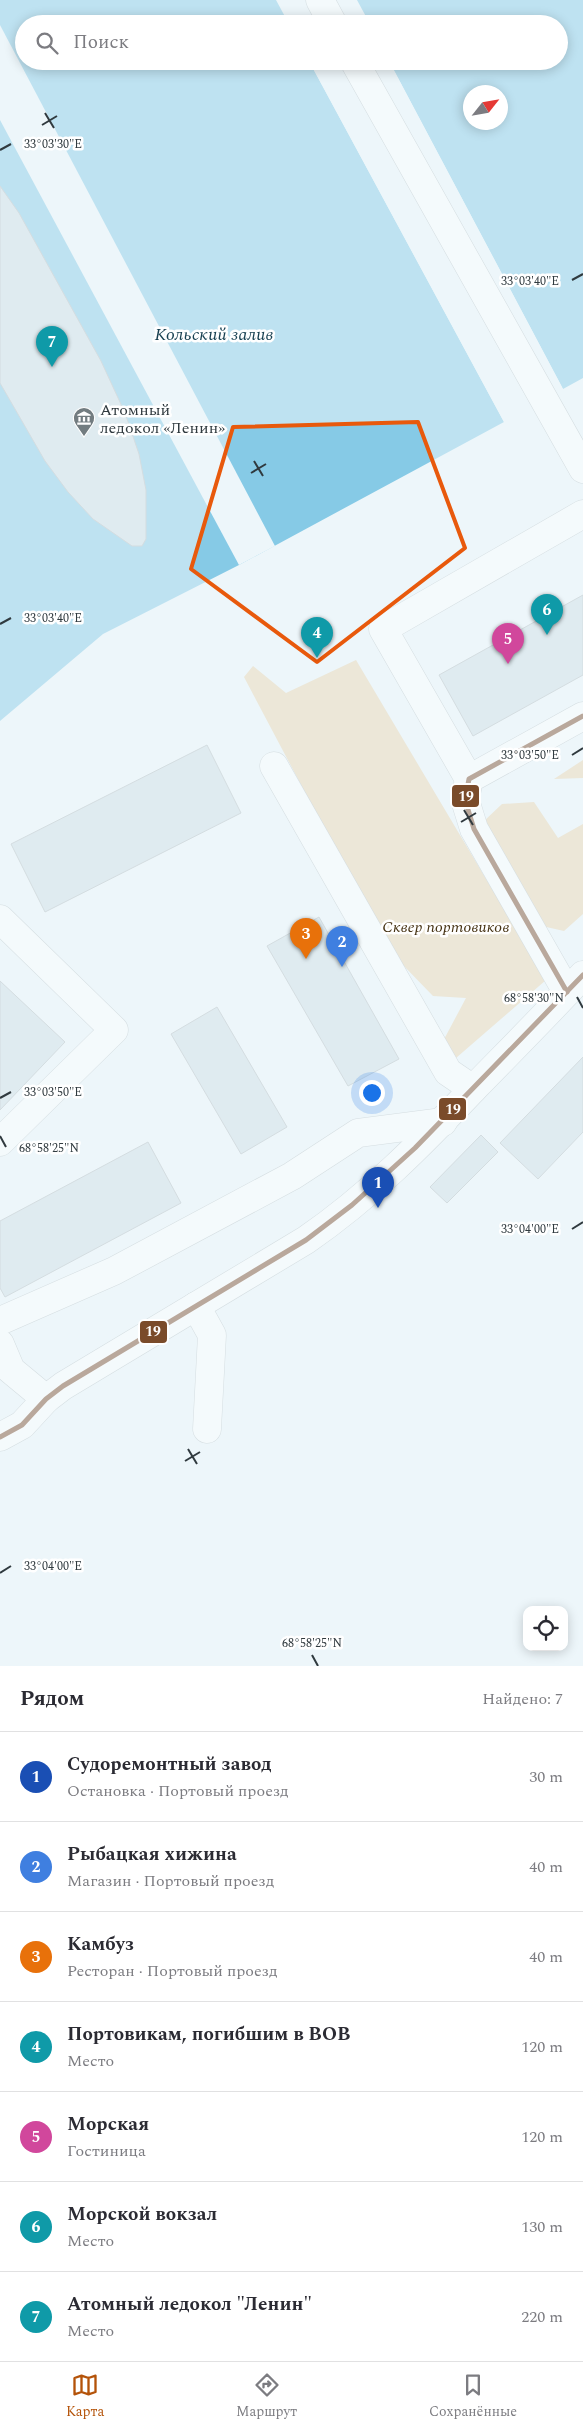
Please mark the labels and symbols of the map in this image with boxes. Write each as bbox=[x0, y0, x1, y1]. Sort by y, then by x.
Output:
north arrow bbox=[463, 85, 508, 130]
text: 33°03'30"E bbox=[24, 135, 82, 154]
text: 33°03'40"E bbox=[501, 272, 559, 291]
water label: Кольский залив bbox=[154, 321, 274, 348]
pin: 7 bbox=[36, 326, 68, 367]
place label: Атомный ледокол «Ленин» bbox=[100, 398, 225, 440]
museum icon: Атомный ледокол «Ленин» bbox=[72, 406, 96, 437]
pin: 6 bbox=[531, 594, 563, 635]
text: 33°03'40"E bbox=[24, 609, 82, 628]
pin: 4 bbox=[301, 617, 333, 658]
pin: 5 bbox=[492, 623, 524, 664]
text: 33°03'50"E bbox=[501, 746, 559, 765]
line badge: 19 bbox=[451, 784, 480, 808]
text: 19 bbox=[458, 786, 474, 807]
park label: Сквер портовиков bbox=[382, 915, 510, 939]
pin: 3 bbox=[290, 918, 322, 959]
pin: 2 bbox=[326, 926, 358, 967]
text: 68°58'30"N bbox=[504, 989, 564, 1008]
your location bbox=[359, 1080, 385, 1106]
text: 33°03'50"E bbox=[24, 1083, 82, 1102]
line badge: 19 bbox=[438, 1097, 467, 1121]
text: 19 bbox=[445, 1099, 461, 1120]
text: 68°58'25"N bbox=[19, 1139, 79, 1158]
pin: 1 bbox=[362, 1167, 394, 1208]
text: 33°04'00"E bbox=[501, 1220, 559, 1239]
line badge: 19 bbox=[139, 1320, 168, 1344]
text: 19 bbox=[145, 1321, 161, 1342]
text: 33°04'00"E bbox=[24, 1557, 82, 1576]
text: 68°58'25"N bbox=[282, 1634, 342, 1653]

